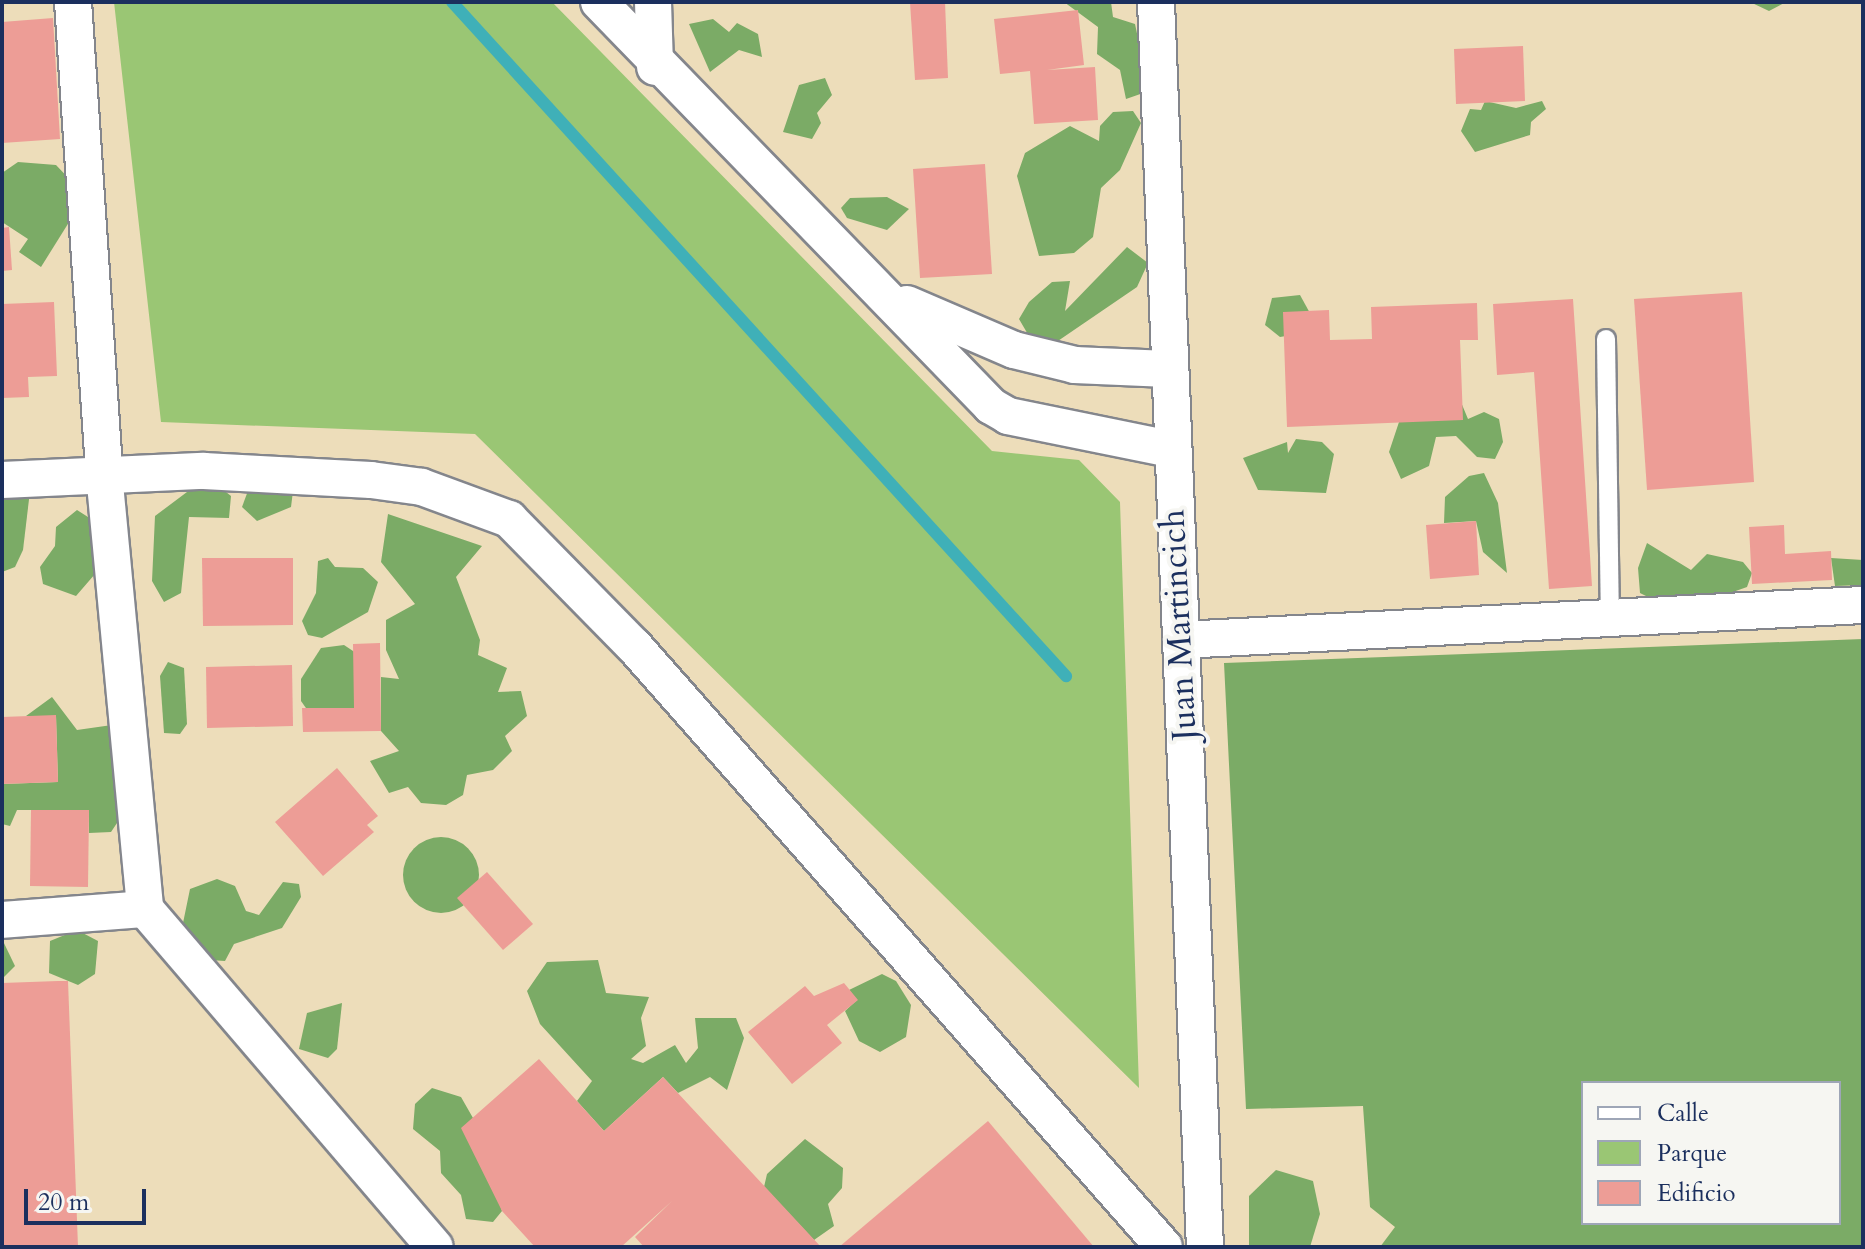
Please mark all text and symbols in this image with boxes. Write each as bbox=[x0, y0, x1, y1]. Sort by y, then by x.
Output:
street label: Juan Martincich bbox=[1153, 508, 1205, 742]
legend bbox=[1581, 1081, 1841, 1225]
text: Calle bbox=[1657, 1097, 1709, 1130]
text: Parque bbox=[1657, 1137, 1727, 1170]
scale bar bbox=[28, 1173, 150, 1223]
text: Edificio bbox=[1657, 1177, 1736, 1210]
text: 20 m bbox=[38, 1186, 89, 1219]

